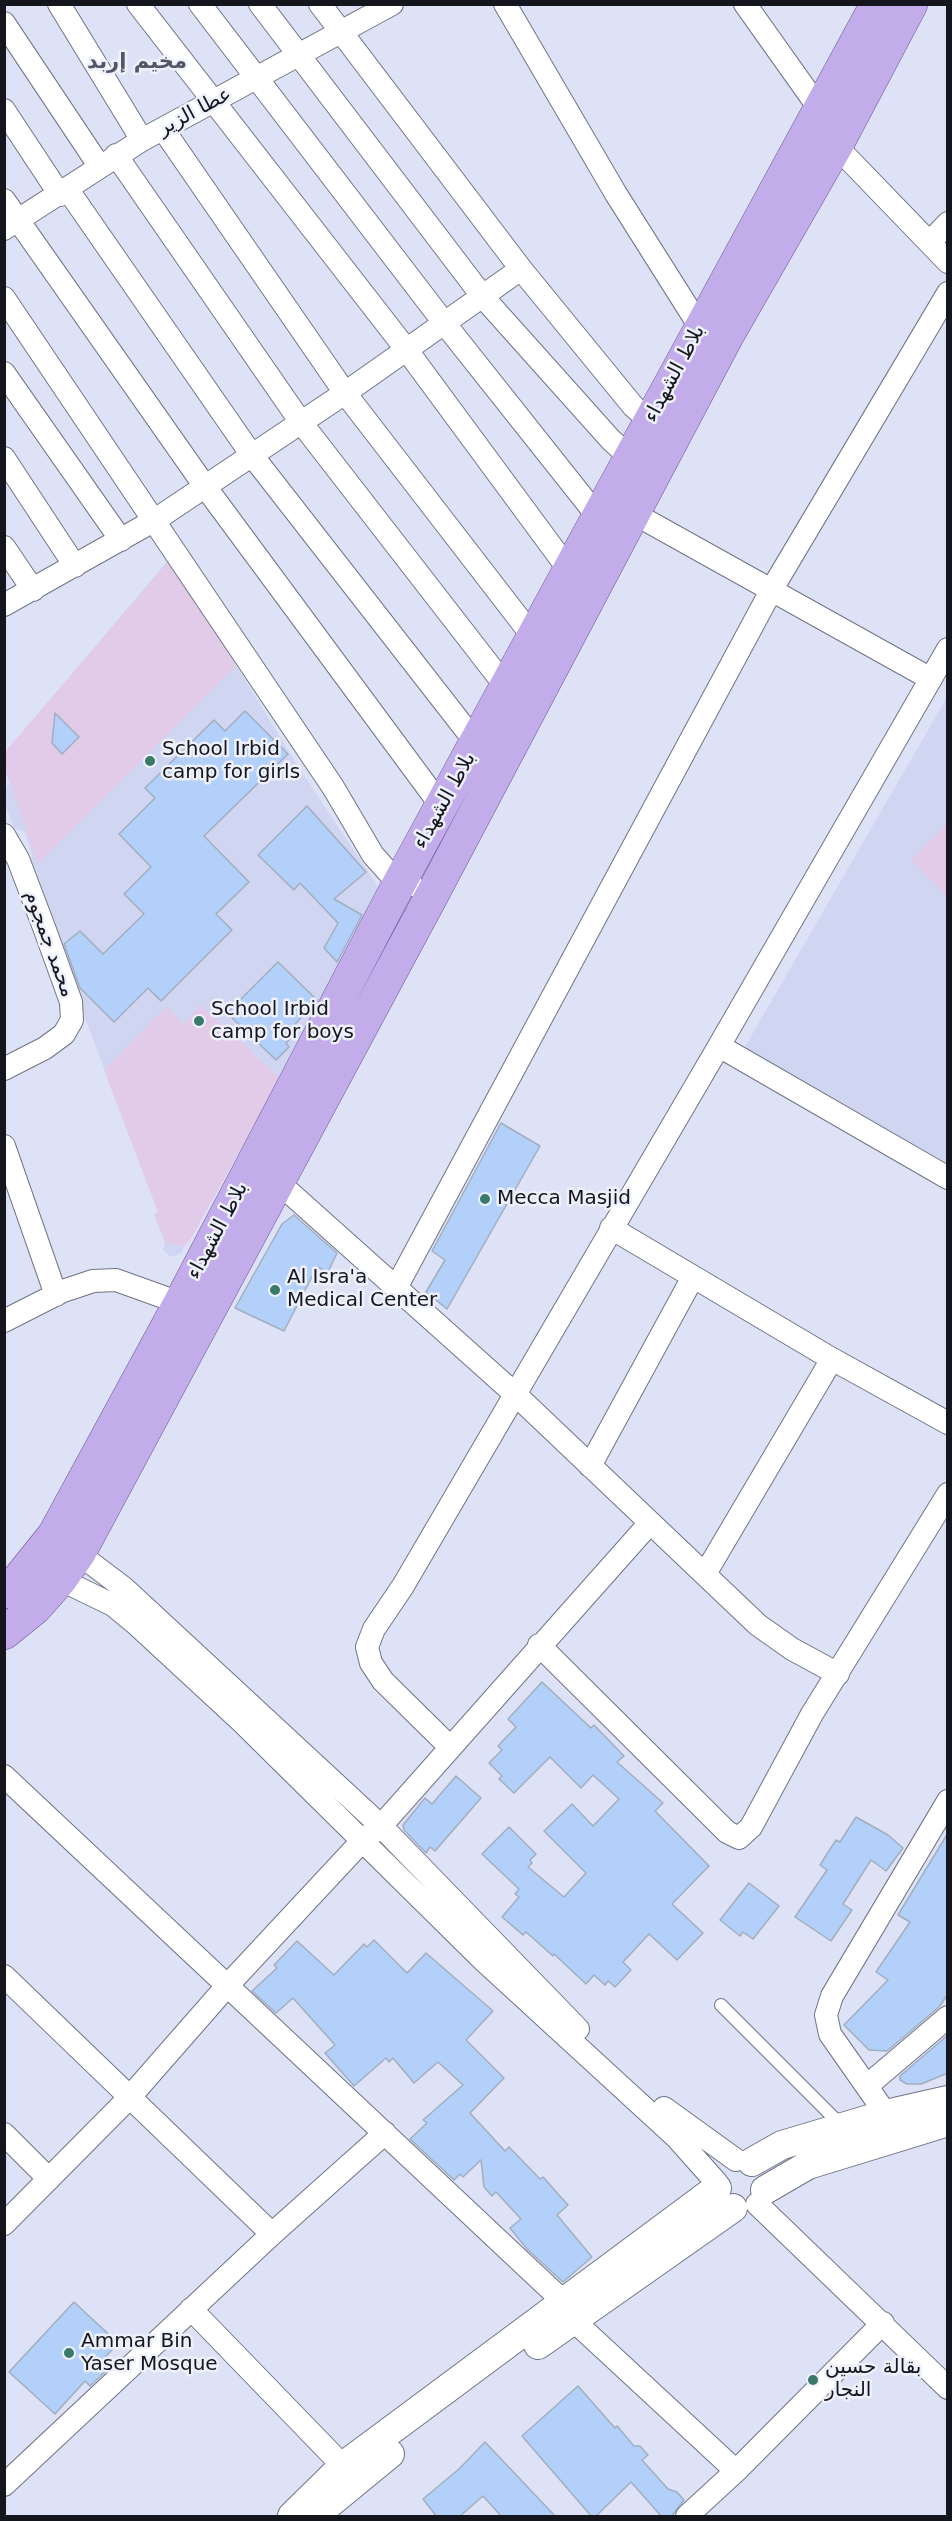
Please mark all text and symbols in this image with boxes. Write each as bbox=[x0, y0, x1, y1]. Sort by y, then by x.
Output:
district label: مخيم إربد bbox=[87, 50, 187, 76]
street label: عطا الزير bbox=[154, 83, 236, 141]
street label: بلاط الشهداء bbox=[639, 321, 711, 427]
place label: School Irbid camp for girls bbox=[162, 738, 300, 785]
street label: بلاط الشهداء bbox=[409, 749, 481, 853]
marker: School Irbid camp for girls bbox=[143, 754, 157, 768]
street label: محمد جمجوم bbox=[19, 887, 79, 1001]
place label: School Irbid camp for boys bbox=[211, 998, 354, 1045]
marker: School Irbid camp for boys bbox=[192, 1014, 206, 1028]
street label: بلاط الشهداء bbox=[182, 1178, 254, 1284]
place label: Mecca Masjid bbox=[497, 1187, 631, 1211]
marker: Mecca Masjid bbox=[478, 1192, 492, 1206]
place label: Al Isra'a Medical Center bbox=[287, 1266, 437, 1313]
marker: Al Isra'a Medical Center bbox=[268, 1283, 282, 1297]
place label: Ammar Bin Yaser Mosque bbox=[81, 2330, 218, 2377]
marker: Ammar Bin Yaser Mosque bbox=[62, 2346, 76, 2360]
place label: بقالة حسين النجار bbox=[825, 2356, 921, 2403]
marker: بقالة حسين النجار bbox=[806, 2373, 820, 2387]

